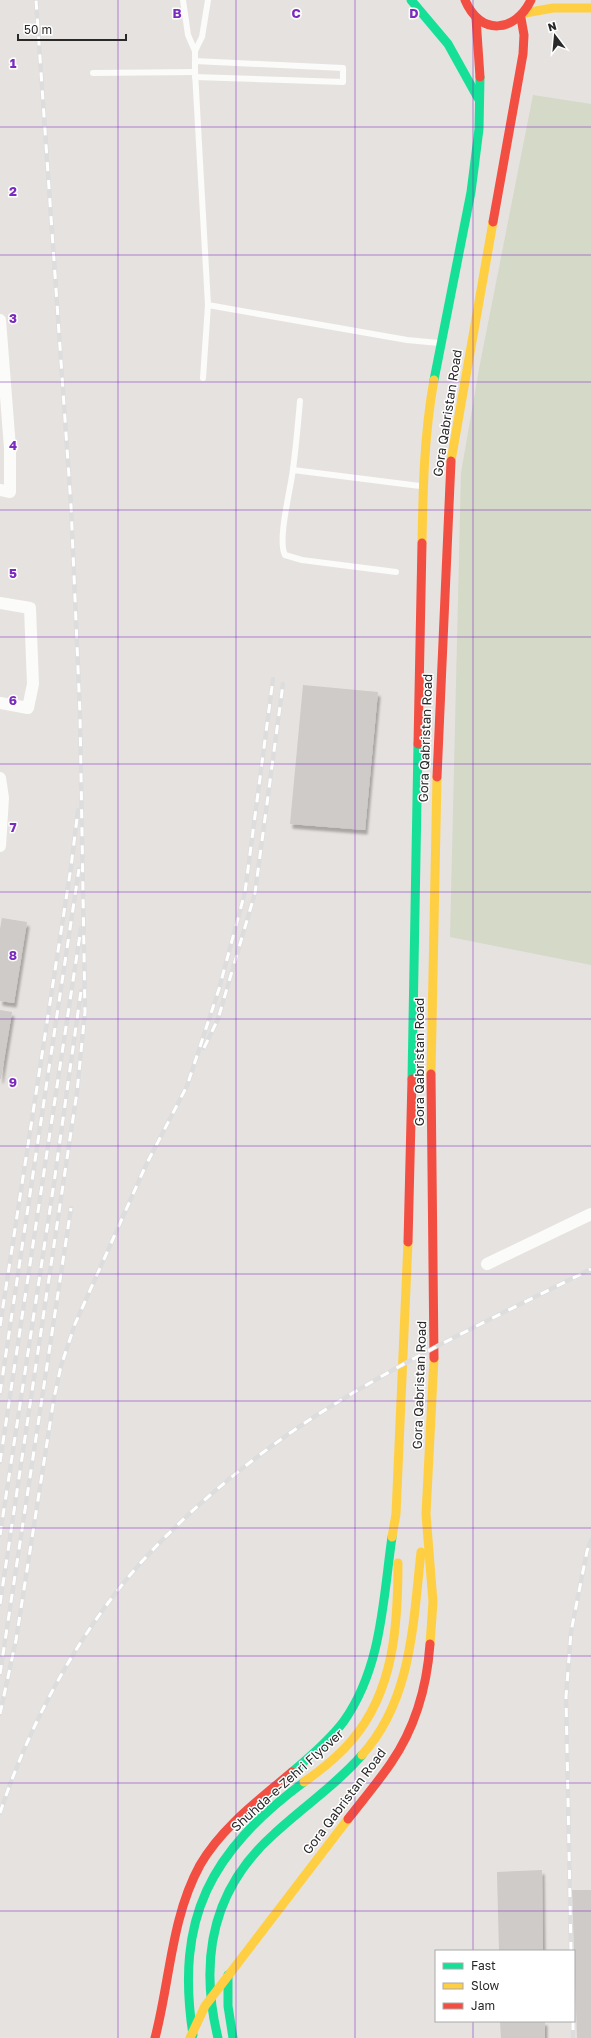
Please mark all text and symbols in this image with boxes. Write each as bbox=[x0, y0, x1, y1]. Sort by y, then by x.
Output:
text: B bbox=[172, 5, 182, 21]
text: C bbox=[291, 5, 301, 21]
text: D bbox=[409, 5, 419, 21]
scale bar bbox=[18, 16, 126, 42]
north arrow bbox=[535, 16, 575, 56]
text: N bbox=[546, 19, 558, 33]
text: 50 m bbox=[24, 22, 52, 37]
text: 1 bbox=[10, 55, 17, 71]
text: 2 bbox=[9, 183, 17, 199]
text: 3 bbox=[9, 310, 17, 326]
street label: Gora Qabristan Road bbox=[429, 348, 465, 478]
text: 4 bbox=[9, 437, 17, 453]
text: 5 bbox=[9, 565, 17, 581]
street label: Gora Qabristan Road bbox=[415, 673, 435, 803]
text: 6 bbox=[9, 692, 17, 708]
text: 7 bbox=[9, 819, 17, 835]
text: 8 bbox=[9, 947, 17, 963]
street label: Gora Qabristan Road bbox=[411, 998, 427, 1126]
text: 9 bbox=[9, 1074, 17, 1090]
street label: Gora Qabristan Road bbox=[409, 1320, 429, 1450]
street label: Shuhda-e-Zehri Flyover bbox=[228, 1725, 346, 1835]
street label: Gora Qabristan Road bbox=[299, 1745, 389, 1857]
legend bbox=[435, 1950, 575, 2022]
text: Fast bbox=[471, 1958, 496, 1973]
text: Slow bbox=[471, 1978, 499, 1993]
text: Jam bbox=[471, 1998, 495, 2013]

